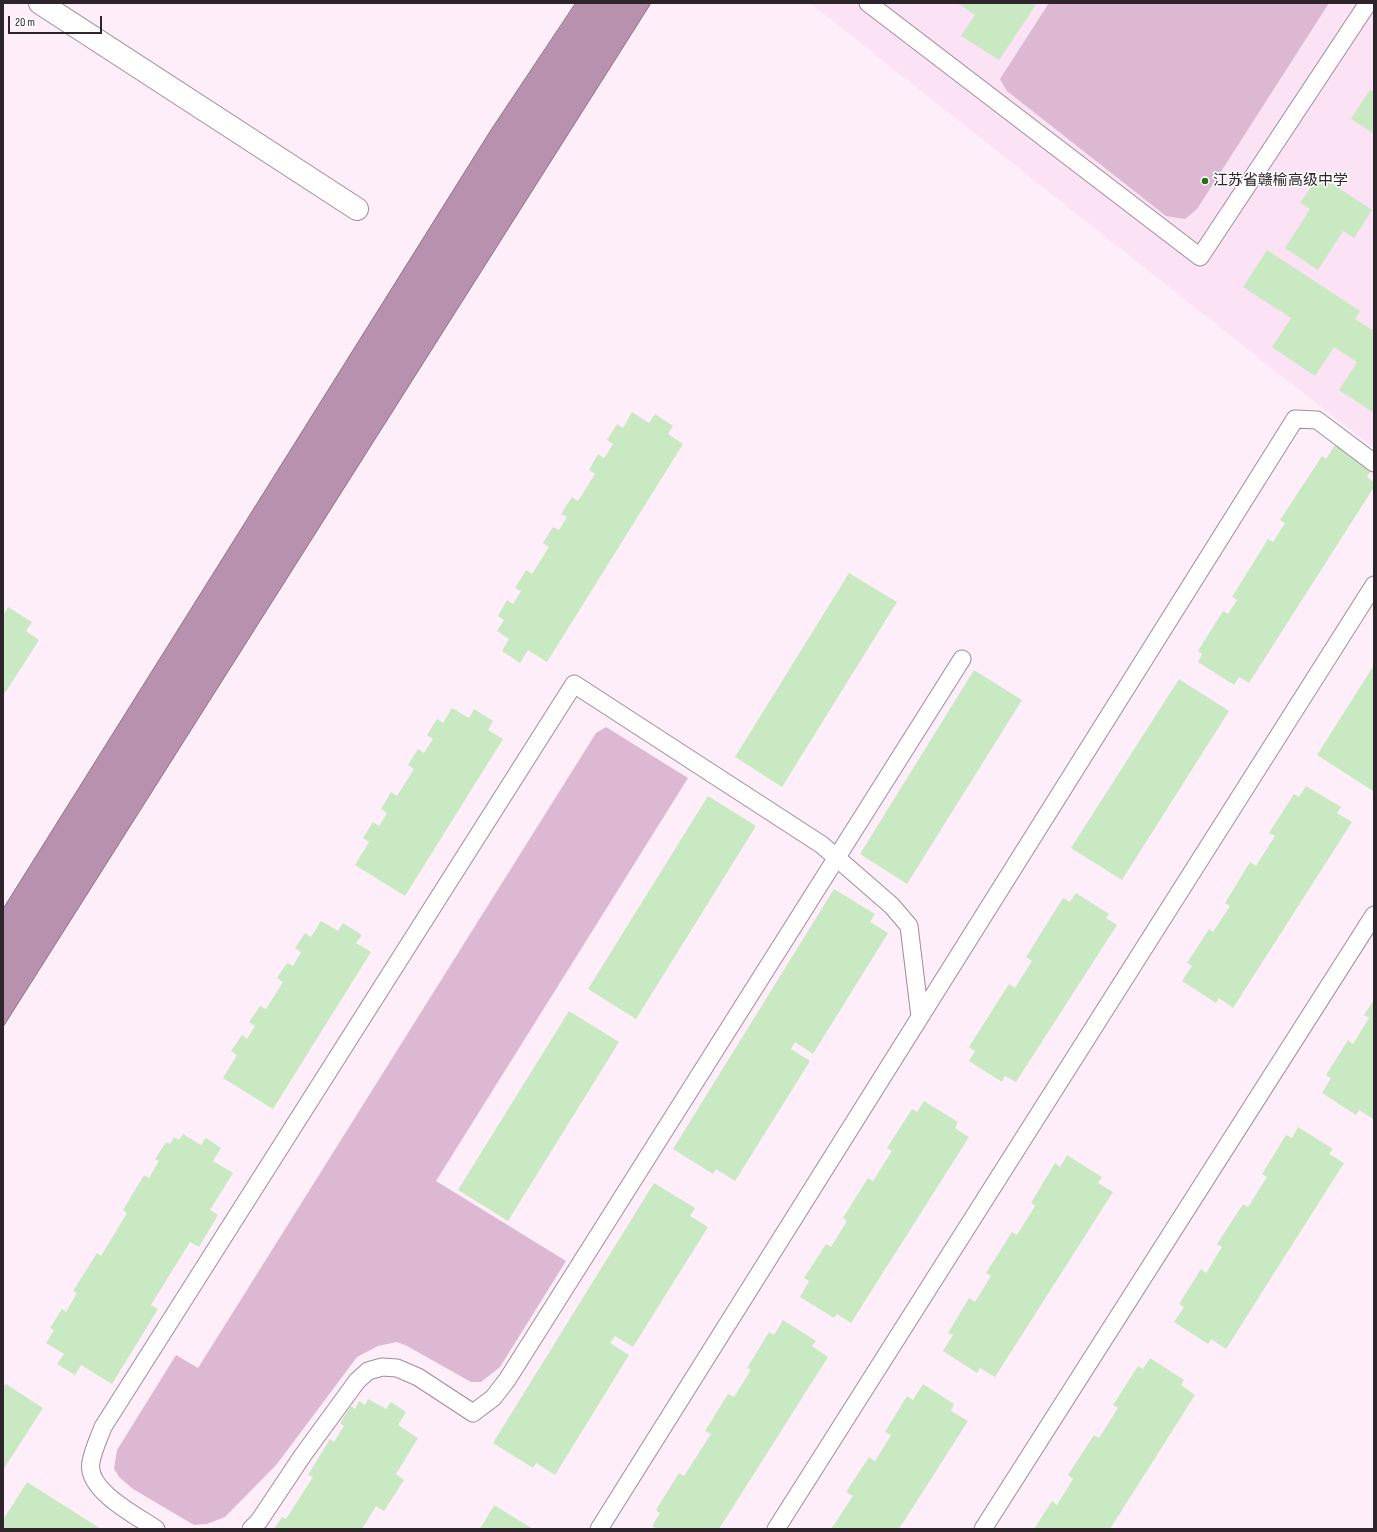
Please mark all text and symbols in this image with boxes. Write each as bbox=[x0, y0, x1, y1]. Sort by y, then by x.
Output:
scale bar bbox=[10, 8, 104, 34]
text: 20 m bbox=[15, 15, 35, 30]
place label: 江苏省赣榆高级中学 bbox=[1213, 172, 1348, 190]
marker: 江苏省赣榆高级中学 bbox=[1200, 176, 1210, 186]

